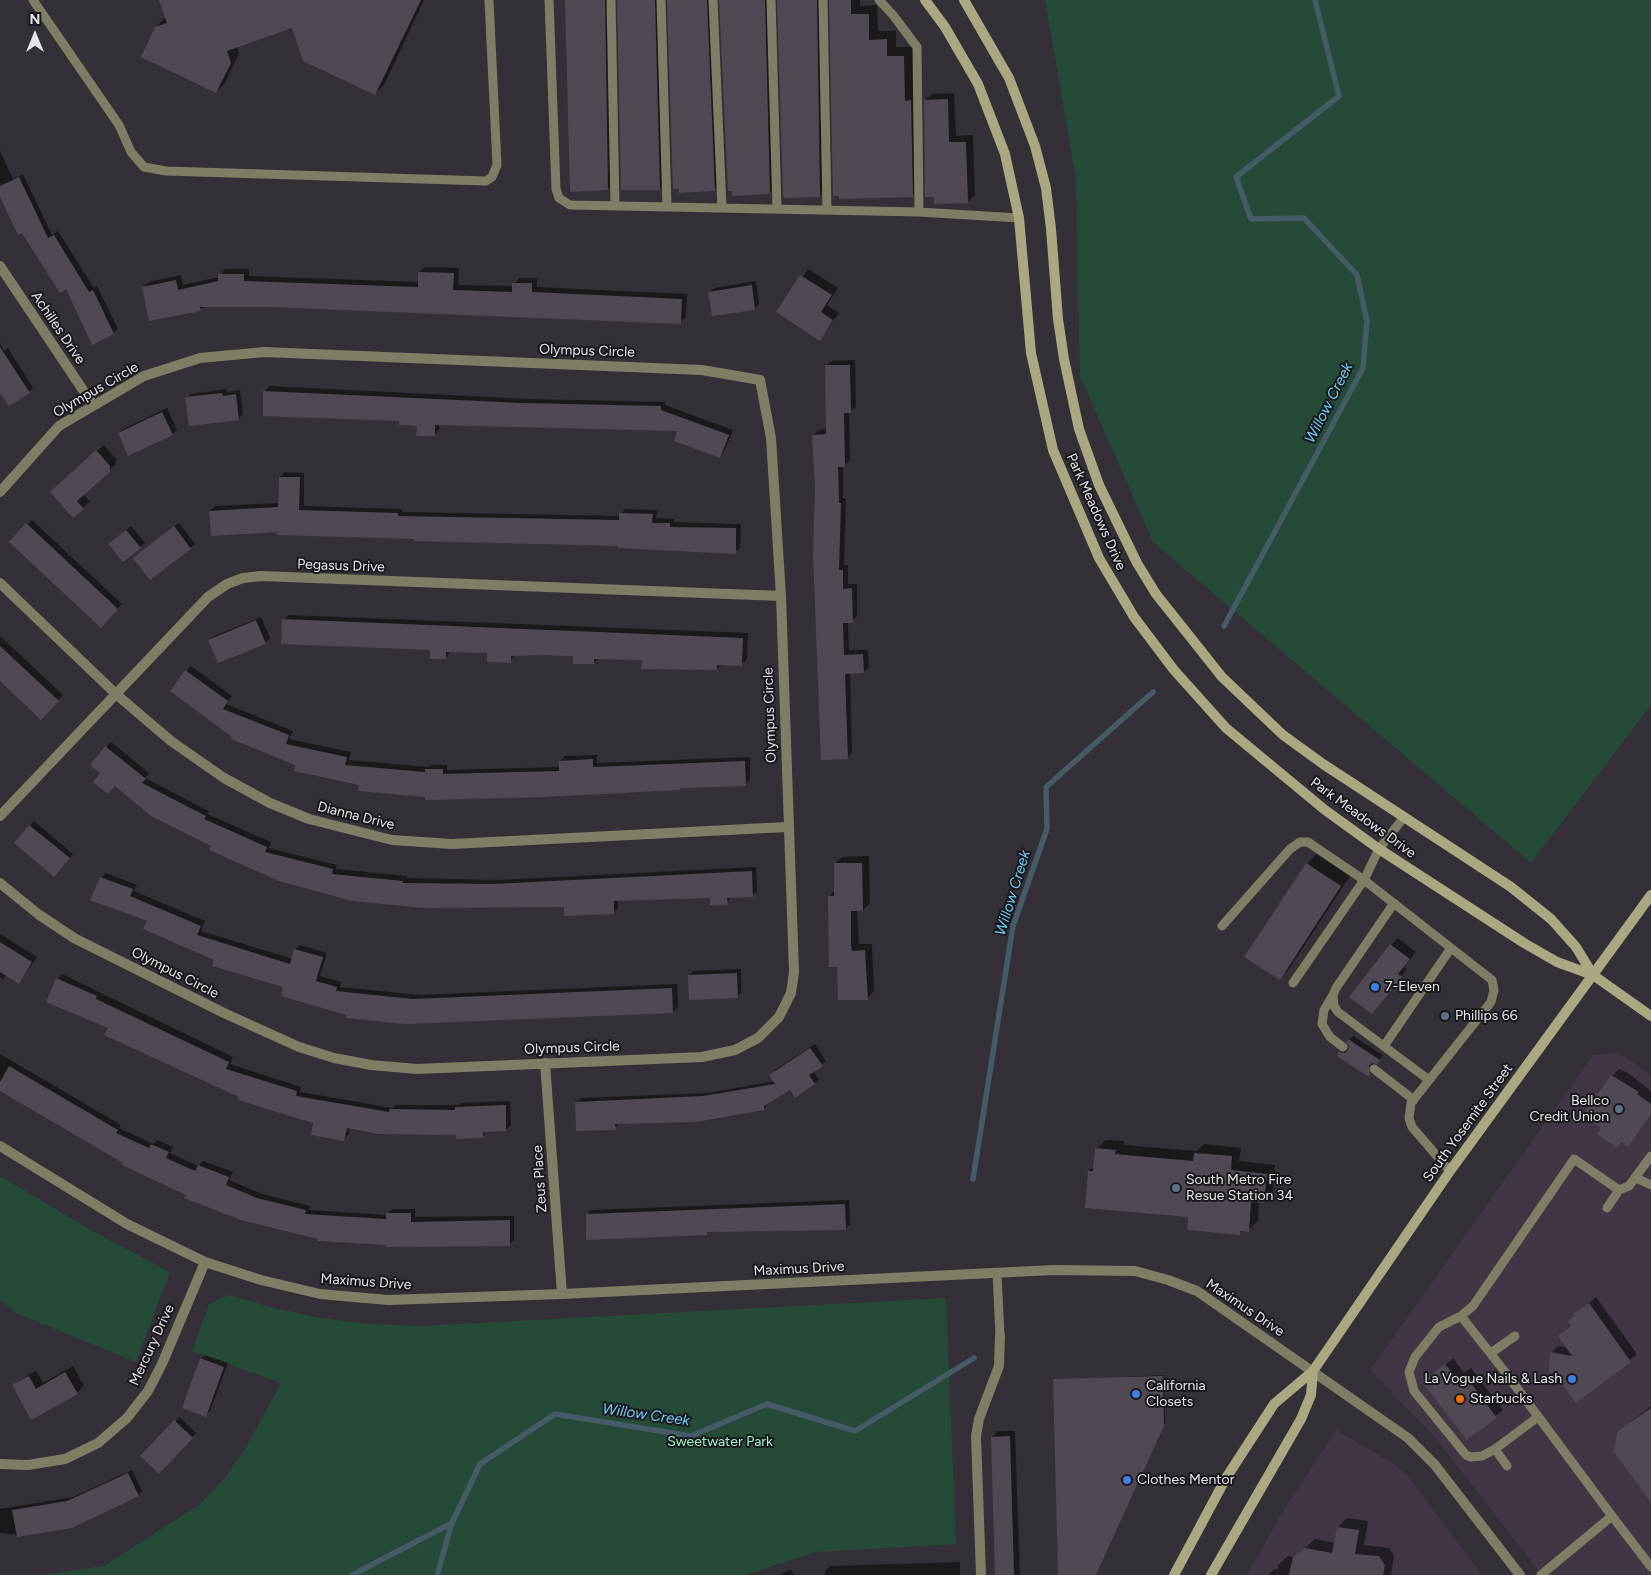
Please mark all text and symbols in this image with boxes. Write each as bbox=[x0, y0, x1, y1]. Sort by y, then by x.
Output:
north arrow bbox=[10, 10, 60, 60]
text: N bbox=[30, 11, 40, 28]
street label: Achilles Drive bbox=[28, 288, 88, 368]
street label: Olympus Circle bbox=[539, 341, 635, 361]
street label: Olympus Circle bbox=[50, 359, 142, 421]
water label: Willow Creek bbox=[1301, 360, 1357, 446]
street label: Park Meadows Drive bbox=[1063, 451, 1129, 573]
street label: Pegasus Drive bbox=[297, 556, 385, 576]
street label: Olympus Circle bbox=[760, 667, 780, 763]
street label: Park Meadows Drive bbox=[1307, 774, 1419, 862]
street label: Dianna Drive bbox=[316, 798, 396, 834]
water label: Willow Creek bbox=[992, 848, 1034, 938]
street label: Olympus Circle bbox=[129, 944, 221, 1002]
place label: 7-Eleven bbox=[1385, 979, 1440, 995]
marker: 7-Eleven bbox=[1369, 981, 1381, 993]
place label: Phillips 66 bbox=[1455, 1008, 1518, 1024]
marker: Phillips 66 bbox=[1439, 1010, 1451, 1022]
street label: Olympus Circle bbox=[524, 1038, 620, 1058]
street label: South Yosemite Street bbox=[1420, 1061, 1516, 1185]
place label: Bellco Credit Union bbox=[1529, 1093, 1609, 1126]
marker: Bellco Credit Union bbox=[1613, 1103, 1625, 1115]
street label: Zeus Place bbox=[529, 1145, 551, 1213]
place label: South Metro Fire Resue Station 34 bbox=[1186, 1172, 1293, 1204]
marker: South Metro Fire Resue Station 34 bbox=[1170, 1182, 1182, 1194]
street label: Maximus Drive bbox=[753, 1258, 845, 1280]
street label: Maximus Drive bbox=[320, 1270, 412, 1294]
street label: Maximus Drive bbox=[1203, 1276, 1287, 1340]
street label: Mercury Drive bbox=[126, 1302, 178, 1388]
place label: La Vogue Nails & Lash bbox=[1424, 1371, 1562, 1387]
marker: La Vogue Nails & Lash bbox=[1566, 1373, 1578, 1385]
place label: California Closets bbox=[1146, 1378, 1206, 1410]
marker: California Closets bbox=[1130, 1388, 1142, 1400]
place label: Starbucks bbox=[1470, 1391, 1533, 1407]
marker: Starbucks bbox=[1454, 1393, 1466, 1405]
water label: Willow Creek bbox=[601, 1400, 691, 1430]
park label: Sweetwater Park bbox=[667, 1434, 773, 1450]
place label: Clothes Mentor bbox=[1137, 1472, 1234, 1488]
marker: Clothes Mentor bbox=[1121, 1474, 1133, 1486]

